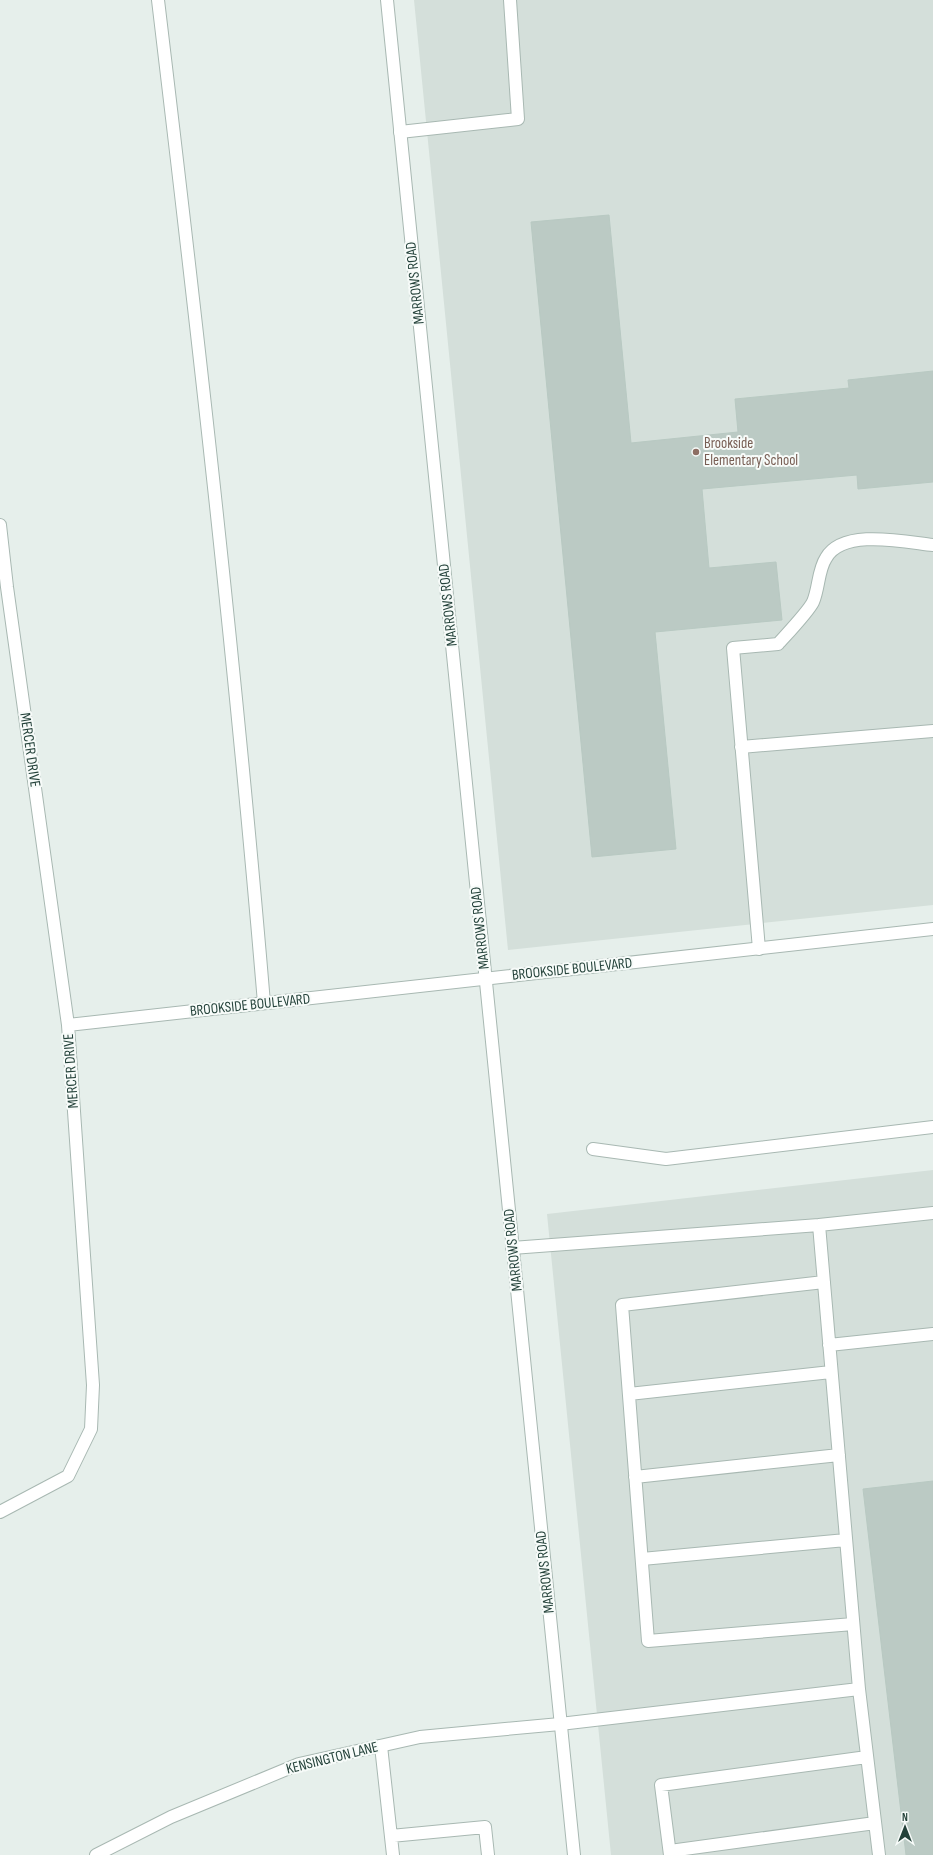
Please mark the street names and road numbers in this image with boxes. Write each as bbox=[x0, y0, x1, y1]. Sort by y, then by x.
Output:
street label: MARROWS ROAD bbox=[401, 241, 429, 325]
street label: MARROWS ROAD bbox=[434, 563, 462, 647]
street label: MERCER DRIVE bbox=[15, 712, 45, 788]
street label: MARROWS ROAD bbox=[466, 886, 494, 970]
street label: BROOKSIDE BOULEVARD bbox=[511, 953, 633, 985]
street label: BROOKSIDE BOULEVARD bbox=[189, 989, 311, 1021]
street label: MERCER DRIVE bbox=[59, 1033, 83, 1109]
street label: MARROWS ROAD bbox=[499, 1208, 527, 1292]
street label: MARROWS ROAD bbox=[531, 1530, 559, 1614]
street label: KENSINGTON LANE bbox=[284, 1737, 380, 1779]

